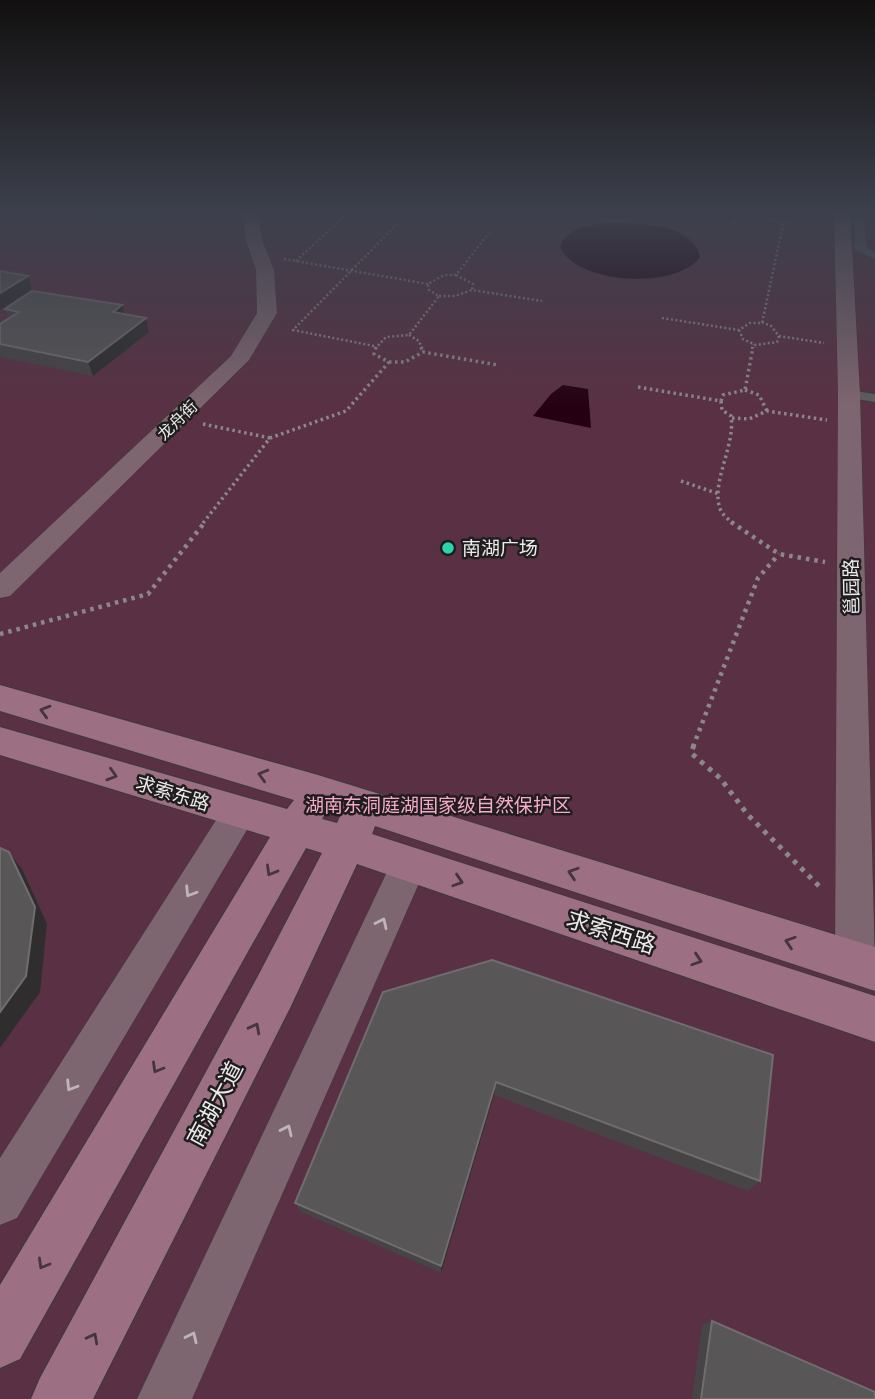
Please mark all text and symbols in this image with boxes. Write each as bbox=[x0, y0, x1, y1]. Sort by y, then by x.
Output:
street label: 龙舟街 bbox=[154, 398, 203, 445]
place label: 南湖广场 bbox=[462, 538, 538, 562]
marker: 南湖广场 bbox=[440, 540, 456, 556]
street label: 邕园路 bbox=[841, 558, 865, 616]
one-way arrow bbox=[39, 705, 51, 720]
one-way arrow bbox=[106, 766, 118, 781]
one-way arrow bbox=[257, 768, 269, 783]
street label: 求索东路 bbox=[133, 772, 212, 818]
park label: 湖南东洞庭湖国家级自然保护区 bbox=[305, 795, 571, 819]
one-way arrow bbox=[266, 863, 279, 876]
one-way arrow bbox=[568, 867, 580, 882]
one-way arrow bbox=[451, 873, 463, 887]
one-way arrow bbox=[186, 884, 199, 897]
street label: 求索西路 bbox=[562, 906, 658, 962]
one-way arrow bbox=[374, 918, 388, 930]
one-way arrow bbox=[784, 936, 796, 951]
one-way arrow bbox=[690, 952, 703, 966]
one-way arrow bbox=[246, 1023, 260, 1035]
street label: 南湖大道 bbox=[183, 1058, 252, 1153]
one-way arrow bbox=[152, 1060, 165, 1073]
one-way arrow bbox=[67, 1078, 80, 1091]
one-way arrow bbox=[279, 1125, 293, 1137]
one-way arrow bbox=[38, 1257, 51, 1270]
one-way arrow bbox=[184, 1332, 198, 1344]
one-way arrow bbox=[85, 1333, 98, 1346]

